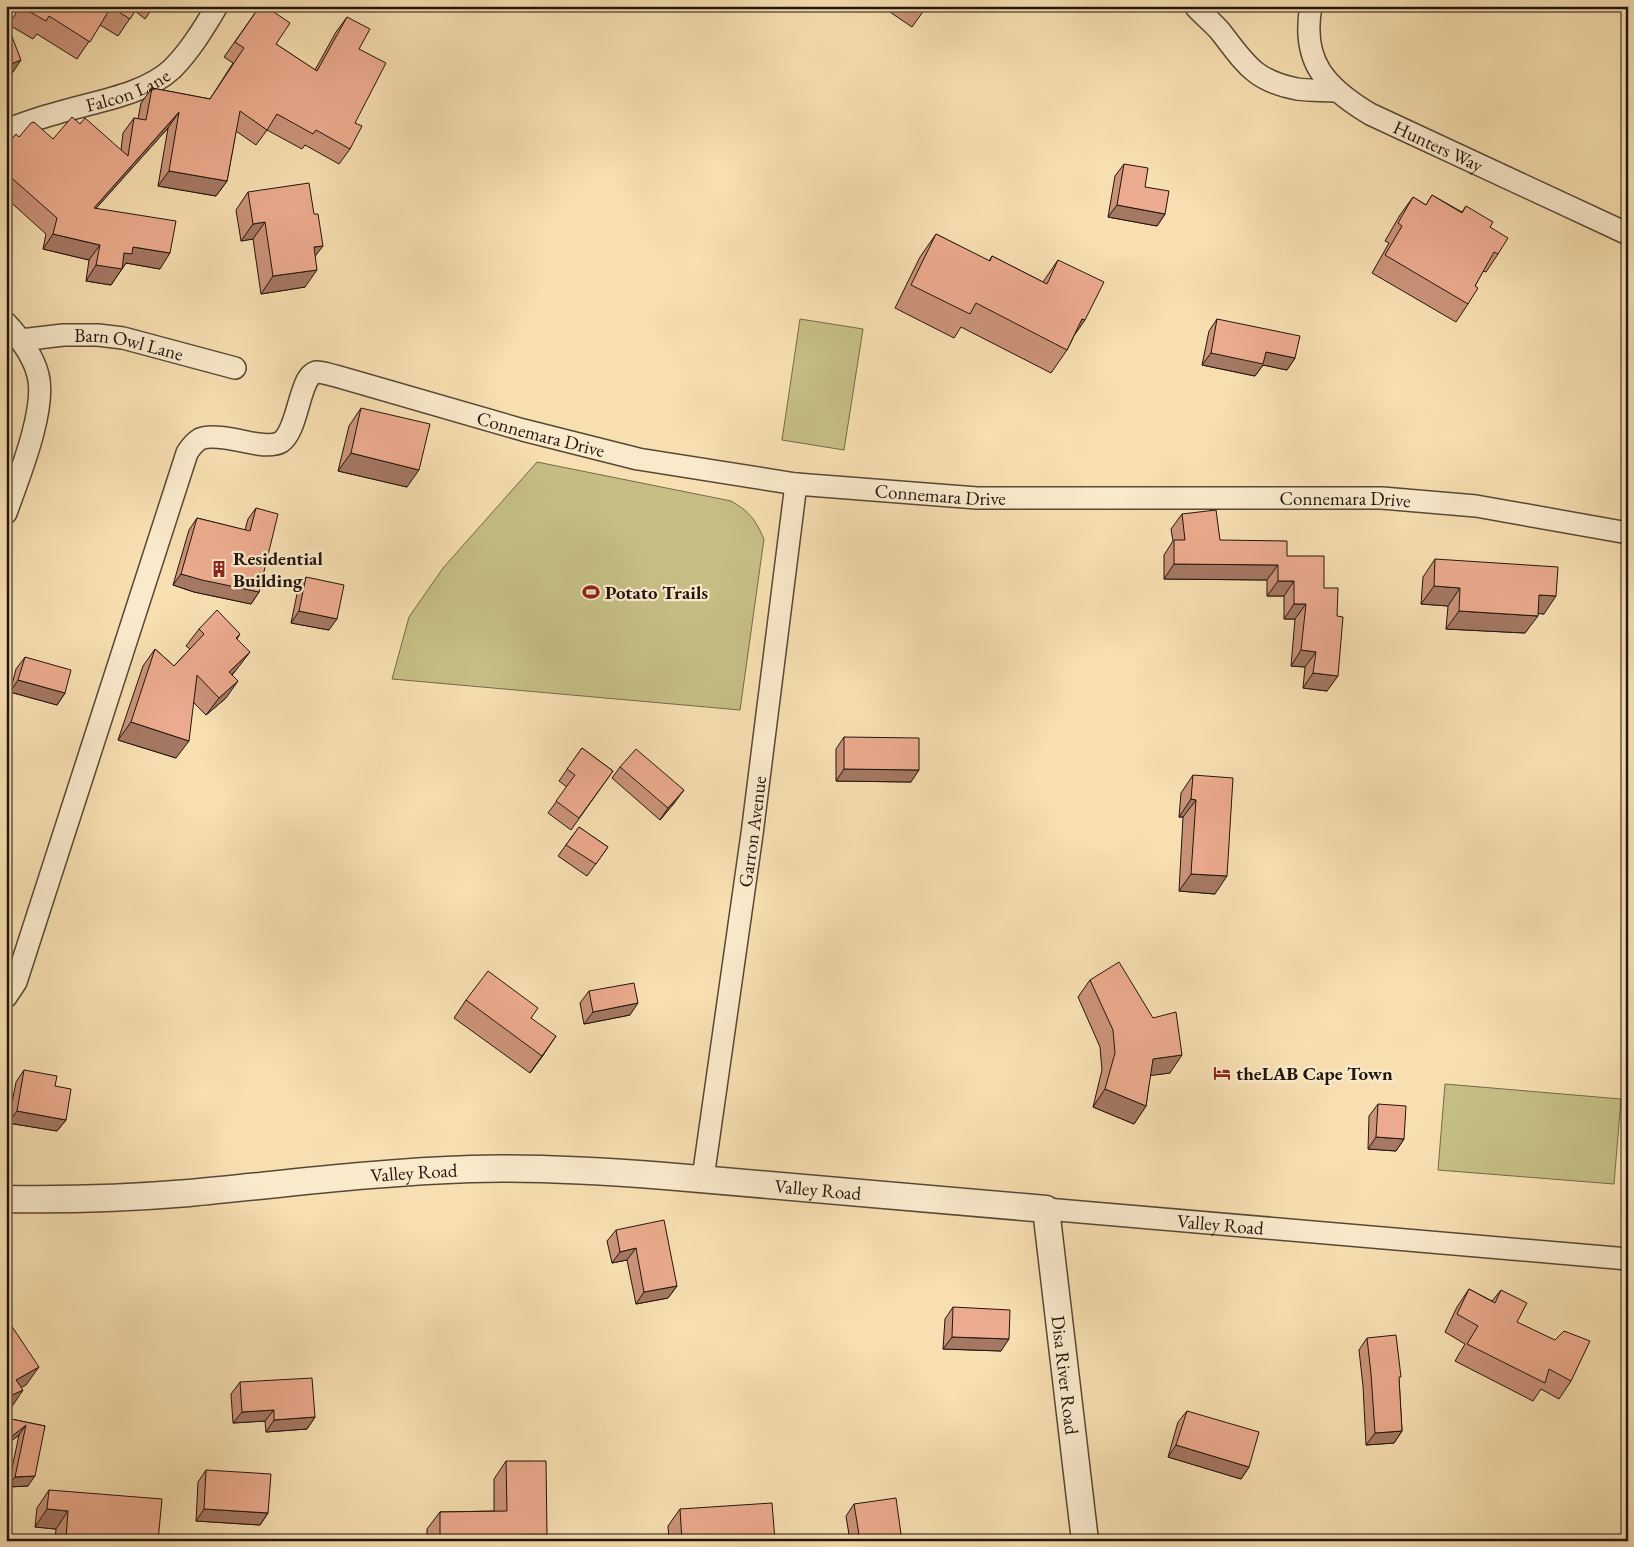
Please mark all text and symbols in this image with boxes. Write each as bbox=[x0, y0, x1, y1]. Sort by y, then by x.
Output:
street label: Falcon Lane bbox=[83, 63, 175, 117]
street label: Hunters Way bbox=[1389, 114, 1488, 178]
street label: Barn Owl Lane bbox=[74, 323, 186, 366]
street label: Connemara Drive bbox=[474, 405, 607, 463]
street label: Connemara Drive bbox=[874, 478, 1006, 511]
street label: Connemara Drive bbox=[1280, 486, 1412, 513]
place label: Residential Building bbox=[233, 546, 323, 593]
building icon: Residential Building bbox=[209, 559, 229, 579]
place label: Potato Trails bbox=[605, 580, 708, 605]
sports icon: Potato Trails bbox=[581, 582, 601, 602]
street label: Garron Avenue bbox=[732, 774, 772, 889]
place label: theLAB Cape Town bbox=[1236, 1061, 1393, 1086]
hotel icon: theLAB Cape Town bbox=[1212, 1063, 1232, 1083]
street label: Valley Road bbox=[369, 1157, 458, 1188]
street label: Valley Road bbox=[774, 1173, 863, 1206]
street label: Valley Road bbox=[1176, 1208, 1265, 1240]
street label: Disa River Road bbox=[1046, 1314, 1085, 1436]

